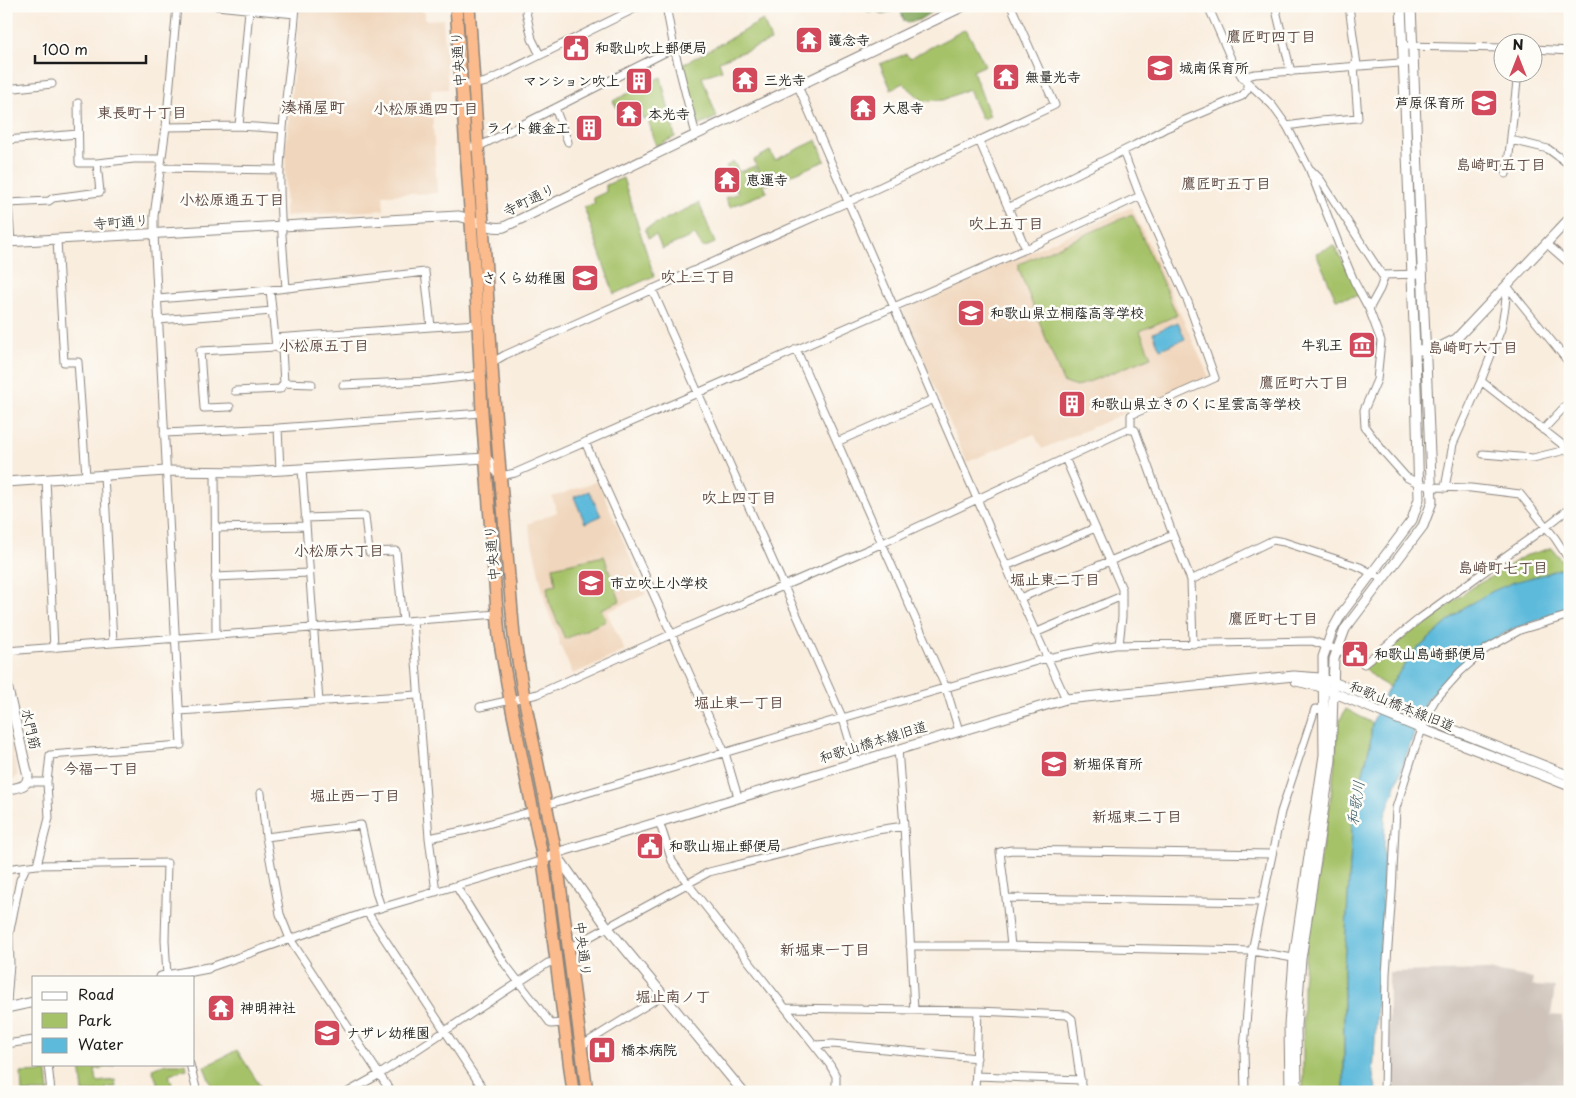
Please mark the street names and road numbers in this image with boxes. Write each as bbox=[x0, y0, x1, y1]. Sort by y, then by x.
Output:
street label: 中央通り bbox=[445, 30, 470, 88]
street label: 寺町通り bbox=[499, 178, 559, 221]
street label: 寺町通り bbox=[92, 209, 150, 234]
street label: 中央通り bbox=[479, 524, 504, 582]
street label: 和歌山橋本線旧道 bbox=[1346, 675, 1458, 736]
street label: 水門筋 bbox=[17, 706, 46, 752]
street label: 和歌山橋本線旧道 bbox=[816, 715, 929, 768]
street label: 中央通り bbox=[570, 920, 597, 978]

